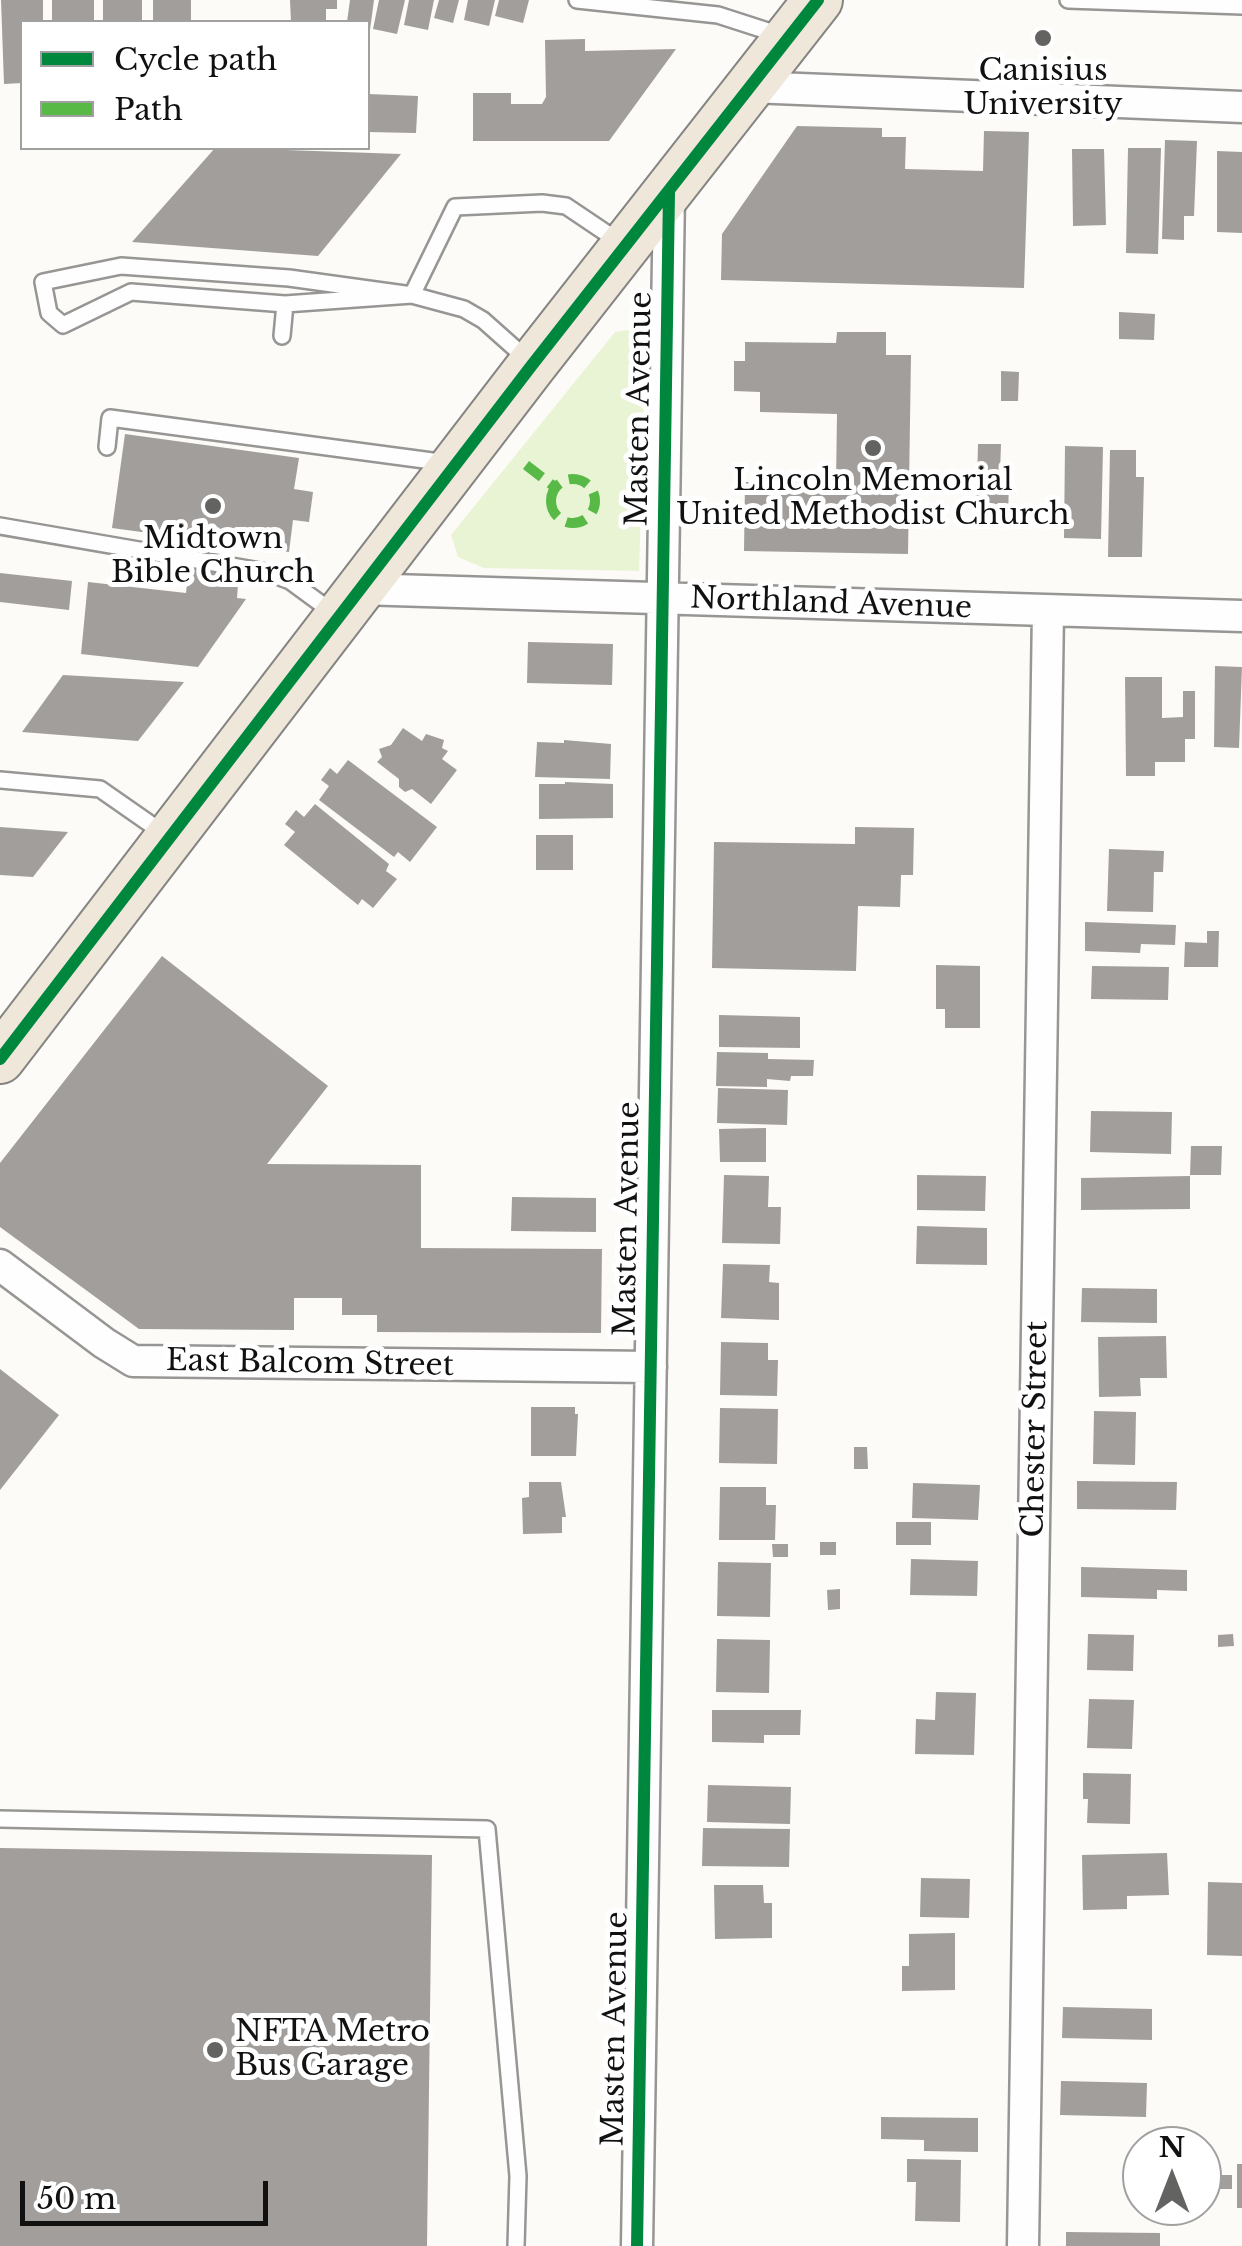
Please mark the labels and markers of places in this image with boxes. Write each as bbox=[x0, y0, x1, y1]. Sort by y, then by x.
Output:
marker: Canisius University bbox=[1032, 27, 1054, 49]
place label: Canisius University bbox=[963, 54, 1123, 124]
marker: Lincoln Memorial United Methodist Church bbox=[862, 437, 884, 459]
place label: Lincoln Memorial United Methodist Church bbox=[676, 464, 1070, 534]
marker: Midtown Bible Church bbox=[202, 495, 224, 517]
place label: Midtown Bible Church bbox=[111, 522, 315, 592]
place label: NFTA Metro Bus Garage bbox=[235, 2015, 430, 2086]
marker: NFTA Metro Bus Garage bbox=[204, 2039, 226, 2061]

